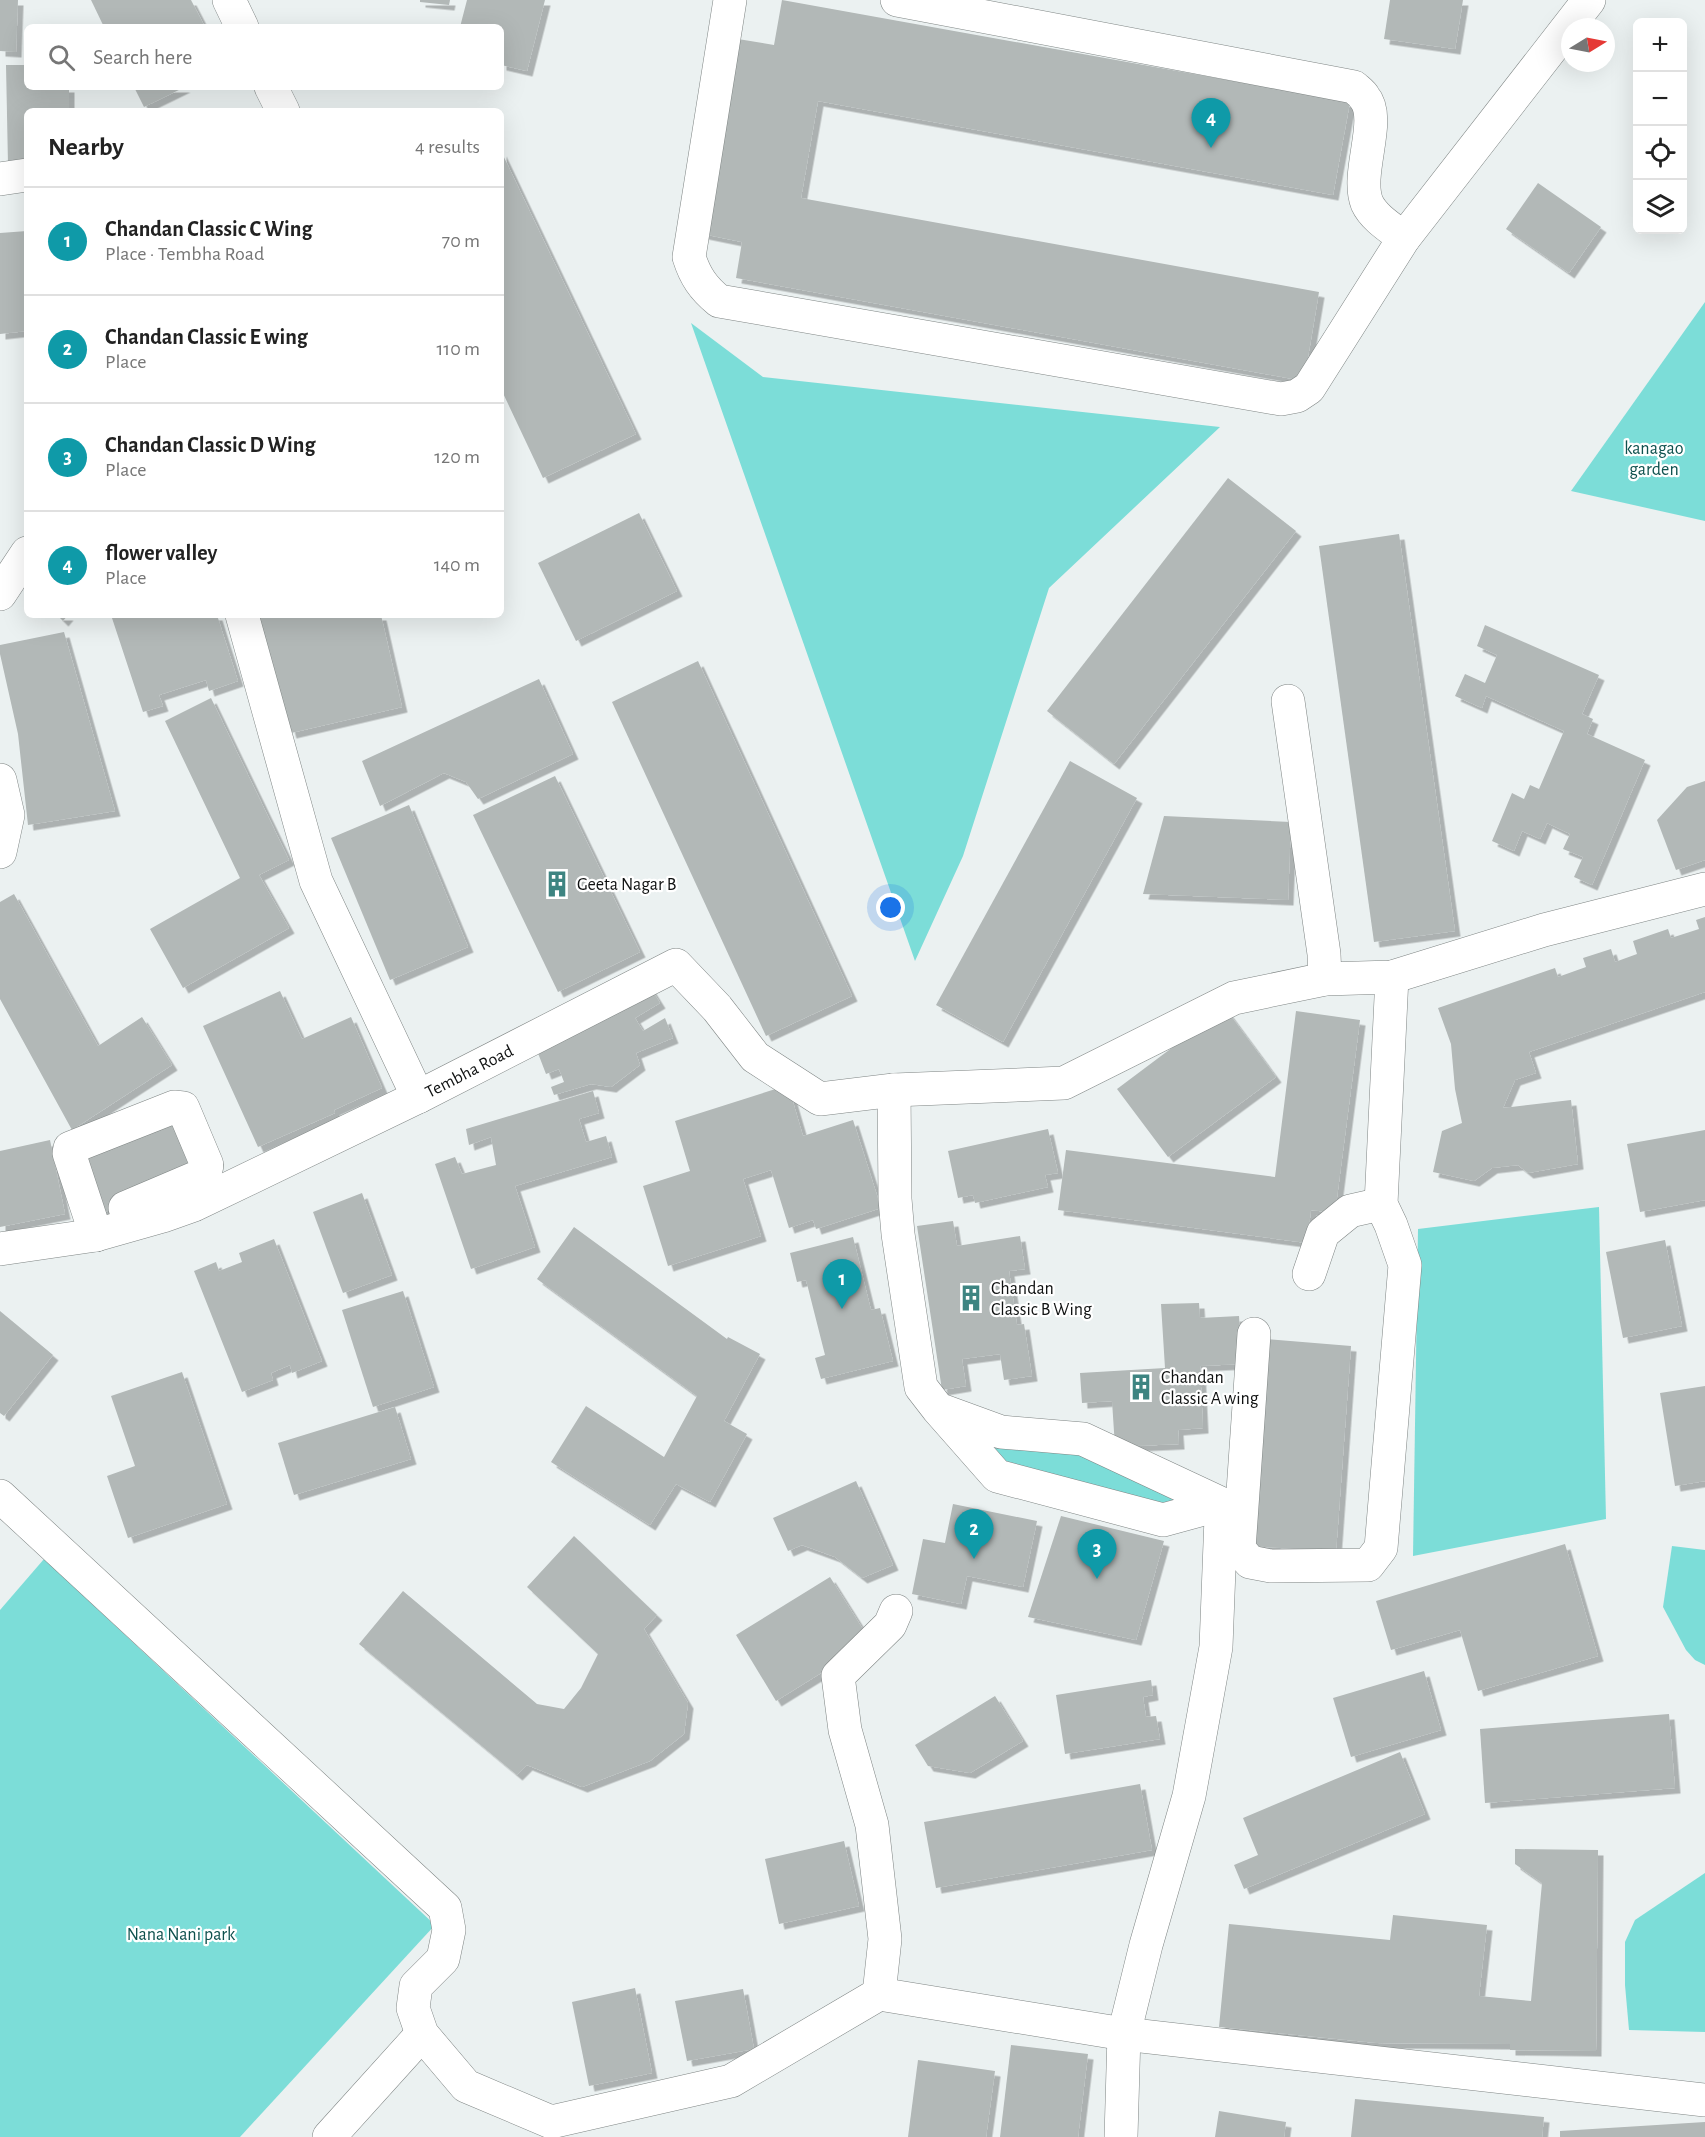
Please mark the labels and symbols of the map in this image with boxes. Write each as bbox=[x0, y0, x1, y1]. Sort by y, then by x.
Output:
north arrow bbox=[1561, 18, 1615, 72]
pin: 4 bbox=[1192, 98, 1230, 148]
park label: kanagao garden bbox=[1624, 440, 1684, 479]
building icon: Geeta Nagar B bbox=[542, 869, 572, 899]
place label: Geeta Nagar B bbox=[577, 876, 676, 894]
your location bbox=[876, 893, 905, 922]
street label: Tembha Road bbox=[423, 1042, 516, 1102]
pin: 1 bbox=[822, 1260, 862, 1309]
place label: Chandan Classic B Wing bbox=[991, 1280, 1092, 1319]
building icon: Chandan Classic B Wing bbox=[956, 1283, 986, 1313]
place label: Chandan Classic A wing bbox=[1161, 1369, 1259, 1408]
building icon: Chandan Classic A wing bbox=[1126, 1372, 1156, 1402]
pin: 2 bbox=[954, 1510, 994, 1559]
pin: 3 bbox=[1078, 1530, 1116, 1579]
park label: Nana Nani park bbox=[127, 1926, 236, 1944]

